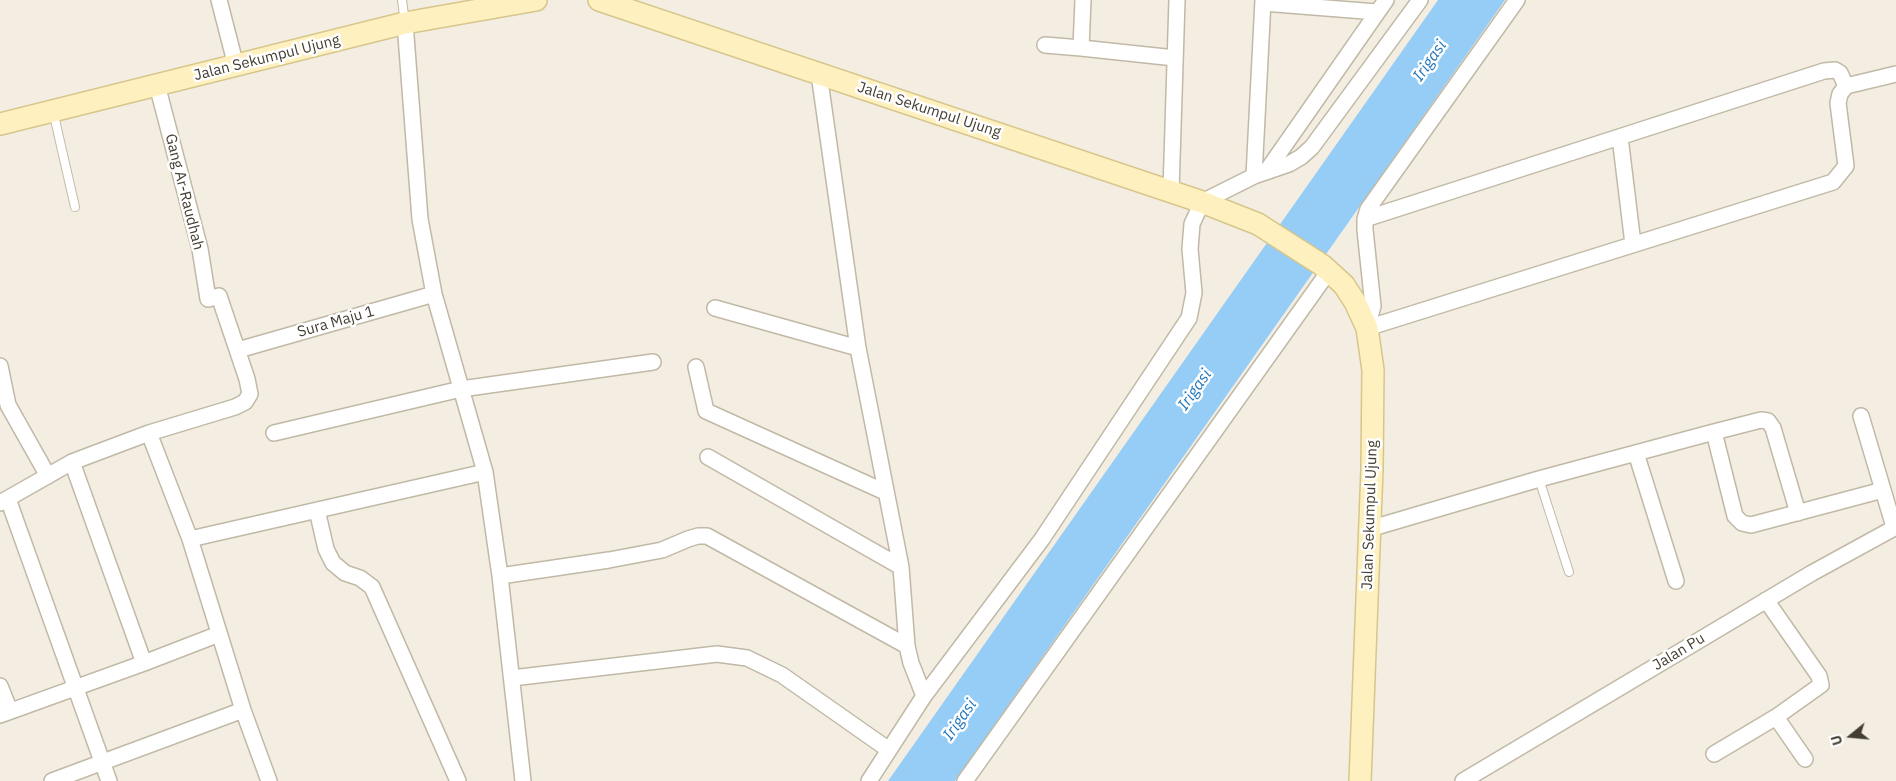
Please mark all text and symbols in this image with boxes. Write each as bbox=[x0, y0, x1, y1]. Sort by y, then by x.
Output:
street label: Jalan Sekumpul Ujung bbox=[192, 31, 342, 85]
water label: Irigasi bbox=[1409, 37, 1451, 85]
street label: Jalan Sekumpul Ujung bbox=[855, 78, 1003, 142]
street label: Gang Ar-Raudhah bbox=[161, 132, 207, 252]
street label: Sura Maju 1 bbox=[295, 302, 377, 342]
water label: Irigasi bbox=[1174, 366, 1216, 414]
street label: Jalan Sekumpul Ujung bbox=[1358, 440, 1382, 590]
street label: Jalan Pu bbox=[1650, 629, 1708, 675]
water label: Irigasi bbox=[939, 696, 981, 744]
north arrow bbox=[1826, 711, 1876, 761]
text: U bbox=[1827, 733, 1847, 748]

